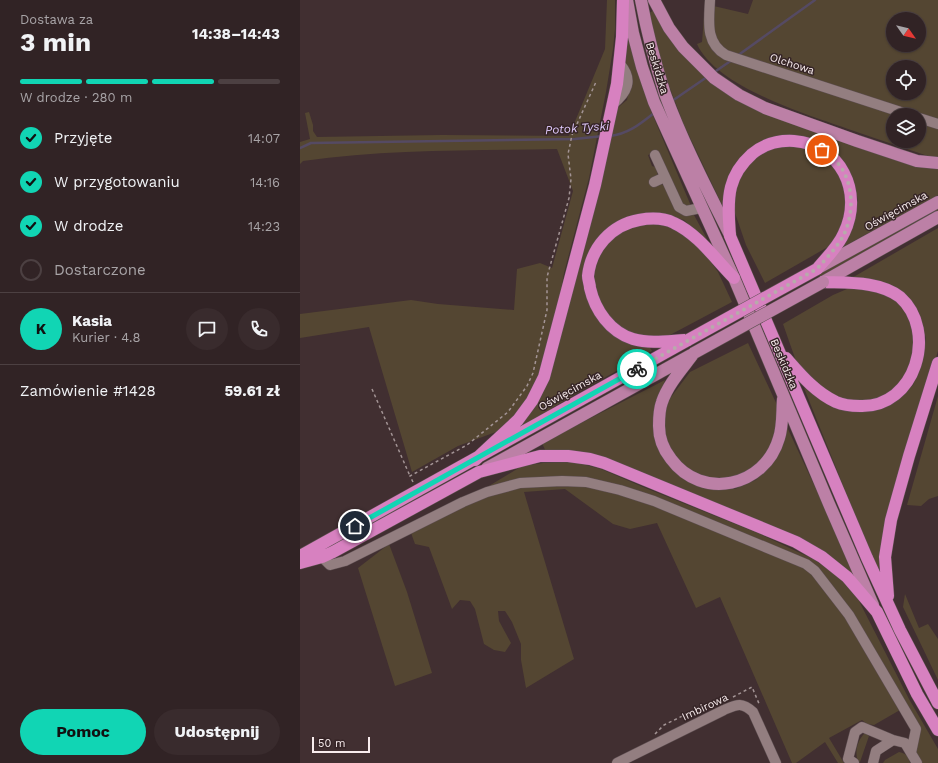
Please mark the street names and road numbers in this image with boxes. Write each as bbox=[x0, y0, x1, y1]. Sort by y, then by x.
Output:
street label: Beskidzka bbox=[643, 40, 671, 96]
street label: Olchowa bbox=[768, 51, 816, 77]
street label: Oświęcimska bbox=[862, 188, 930, 234]
street label: Beskidzka bbox=[768, 337, 800, 391]
street label: Oświęcimska bbox=[536, 368, 604, 414]
street label: Imbirowa bbox=[680, 691, 730, 723]

